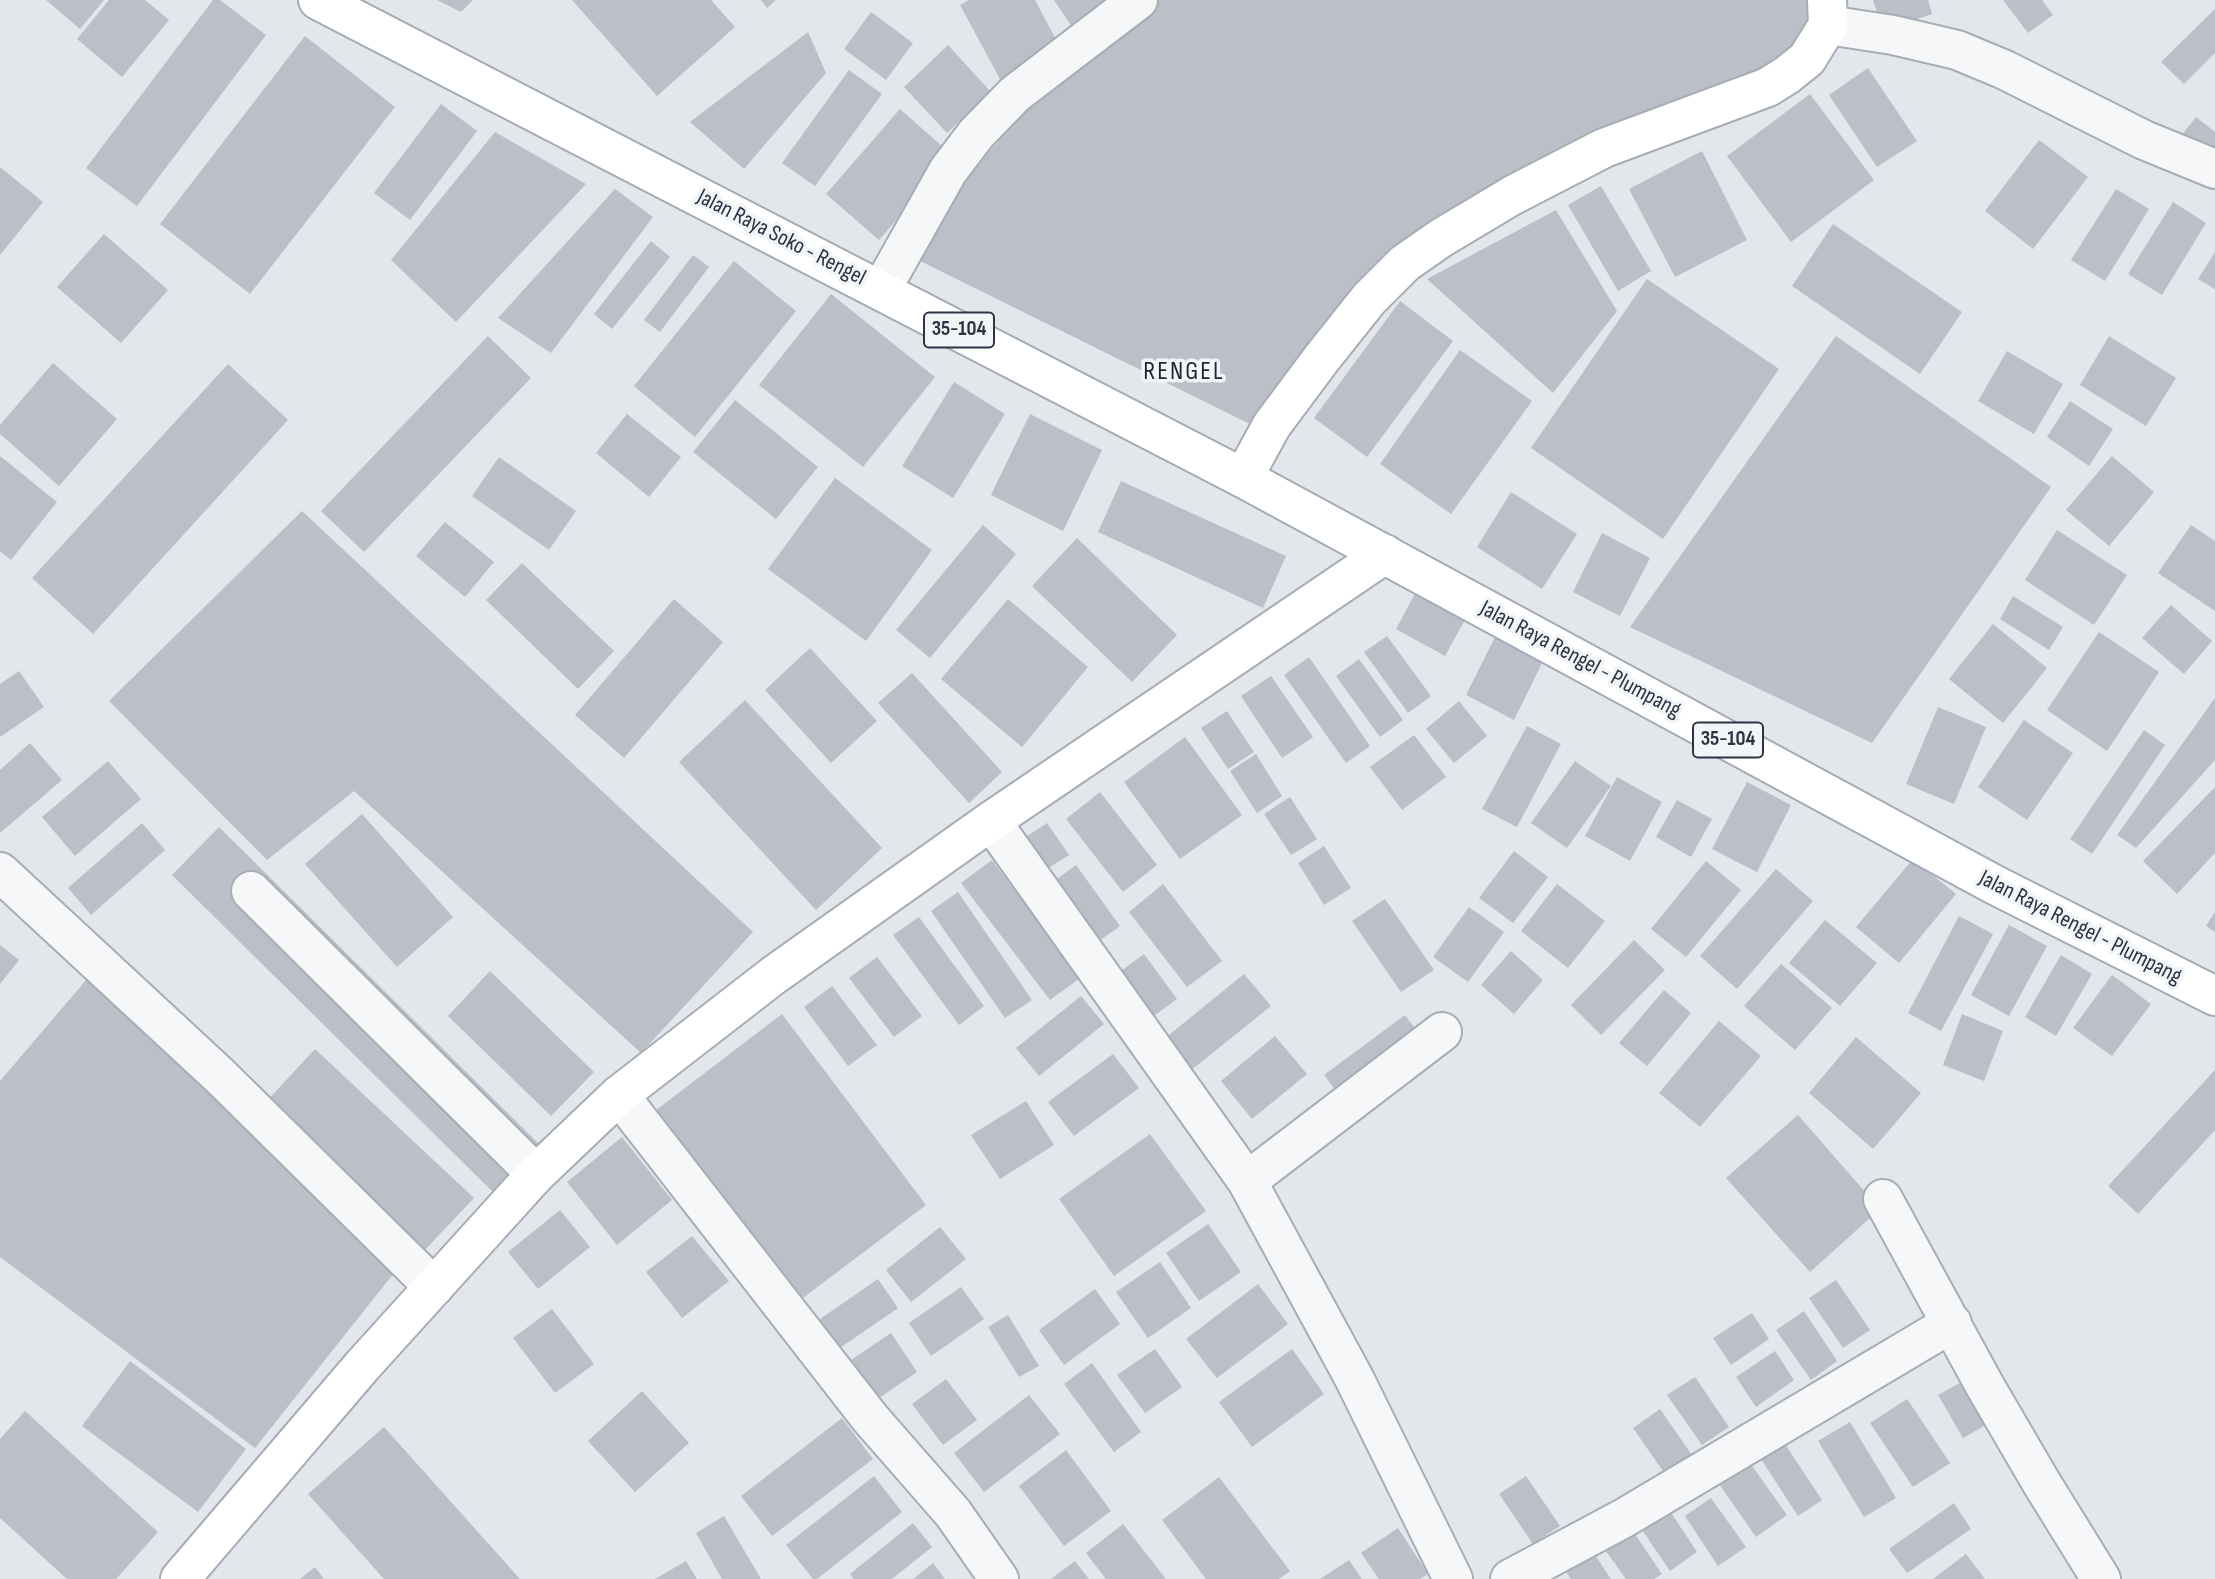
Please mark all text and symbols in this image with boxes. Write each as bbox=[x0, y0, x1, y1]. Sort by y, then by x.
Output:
street label: Jalan Raya Soko - Rengel bbox=[692, 184, 870, 292]
road number: 35-104 bbox=[924, 312, 994, 348]
district label: RENGEL bbox=[1144, 356, 1224, 388]
street label: Jalan Raya Rengel - Plumpang bbox=[1475, 595, 1685, 725]
road number: 35-104 bbox=[1693, 722, 1763, 758]
street label: Jalan Raya Rengel - Plumpang bbox=[1974, 865, 2186, 991]

